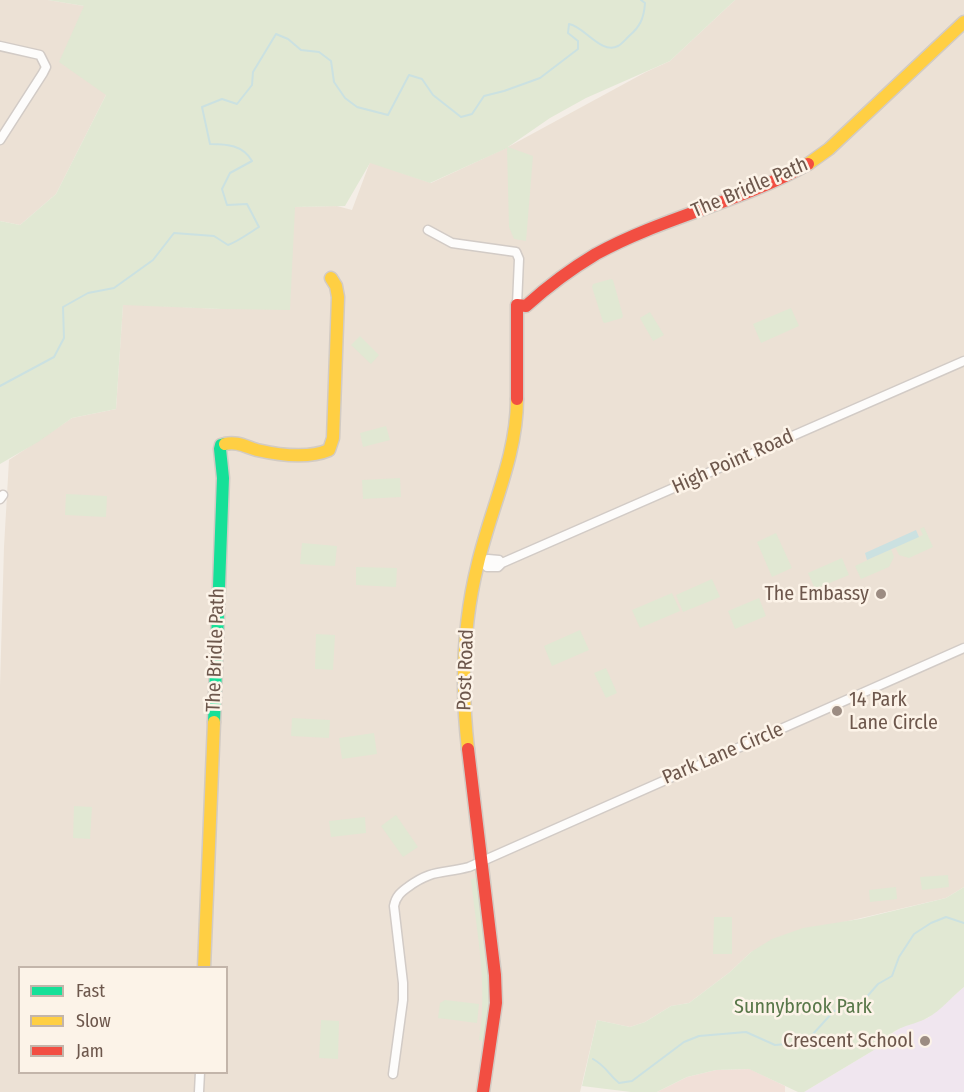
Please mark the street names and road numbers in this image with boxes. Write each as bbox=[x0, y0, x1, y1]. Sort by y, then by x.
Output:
street label: The Bridle Path bbox=[688, 153, 812, 223]
street label: High Point Road bbox=[669, 425, 797, 499]
street label: The Bridle Path bbox=[202, 588, 230, 712]
street label: Post Road bbox=[453, 629, 479, 711]
street label: Park Lane Circle bbox=[659, 718, 787, 790]

